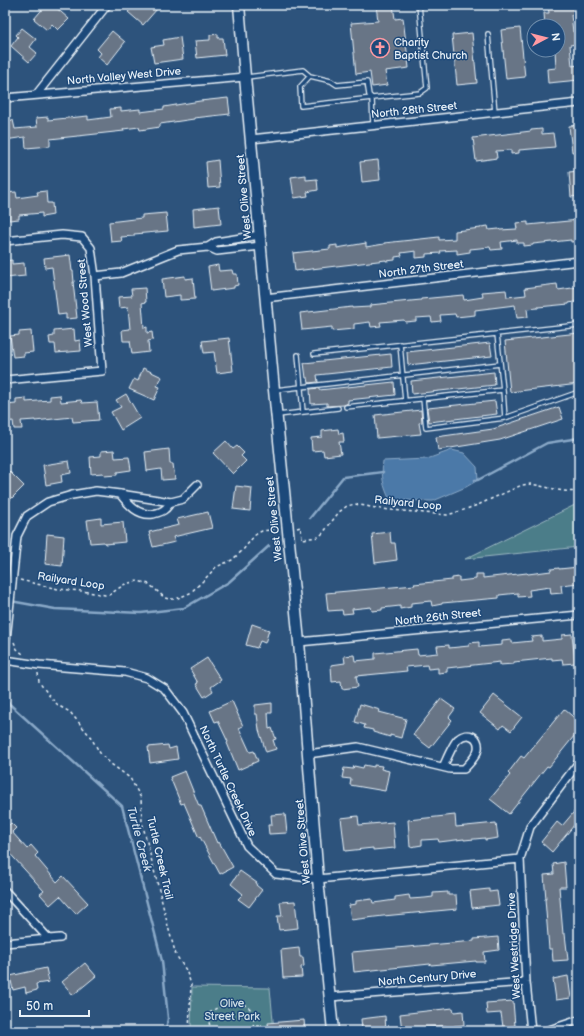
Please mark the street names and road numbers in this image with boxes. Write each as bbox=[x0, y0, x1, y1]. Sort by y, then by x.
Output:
street label: North Valley West Drive bbox=[66, 64, 182, 87]
street label: North 28th Street bbox=[370, 99, 458, 121]
street label: West Olive Street bbox=[234, 153, 254, 240]
street label: North 27th Street bbox=[378, 257, 465, 281]
street label: West Wood Street bbox=[75, 258, 95, 348]
street label: West Olive Street bbox=[263, 475, 285, 562]
street label: Railyard Loop bbox=[374, 493, 442, 513]
street label: Railyard Loop bbox=[36, 569, 106, 593]
street label: North 26th Street bbox=[394, 606, 482, 628]
street label: North Turtle Creek Drive bbox=[197, 724, 260, 839]
street label: West Olive Street bbox=[293, 798, 313, 885]
street label: Turtle Creek Trail bbox=[144, 815, 176, 901]
street label: West Westridge Drive bbox=[505, 892, 523, 1000]
street label: North Century Drive bbox=[377, 967, 477, 989]

